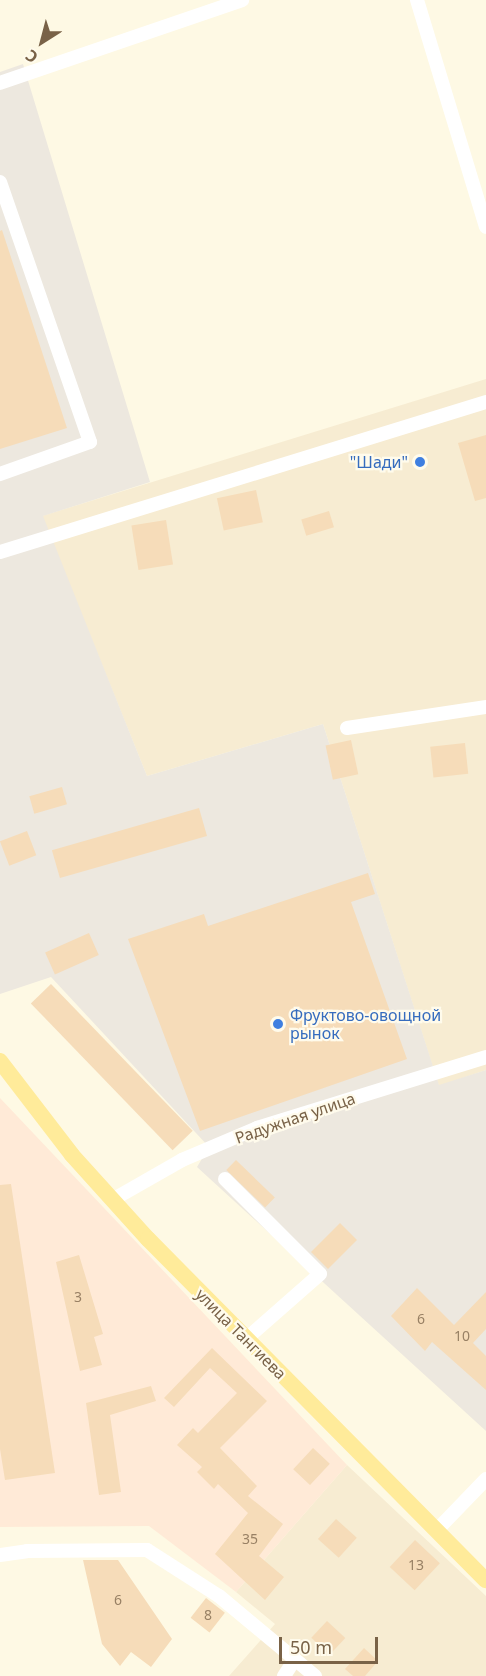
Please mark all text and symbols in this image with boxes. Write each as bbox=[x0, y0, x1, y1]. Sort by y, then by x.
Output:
north arrow bbox=[12, 12, 72, 72]
text: С bbox=[21, 45, 42, 69]
place label: "Шади" bbox=[350, 452, 408, 472]
marker: "Шади" bbox=[413, 455, 427, 469]
place label: Фруктово-овощной рынок bbox=[290, 1005, 441, 1043]
marker: Фруктово-овощной рынок bbox=[271, 1017, 285, 1031]
street label: Радужная улица bbox=[232, 1088, 358, 1148]
street label: улица Тангиева bbox=[192, 1285, 290, 1383]
house number: 3 bbox=[74, 1289, 82, 1305]
house number: 6 bbox=[417, 1311, 425, 1327]
house number: 10 bbox=[454, 1328, 470, 1344]
house number: 35 bbox=[242, 1531, 258, 1547]
house number: 13 bbox=[408, 1557, 424, 1573]
house number: 6 bbox=[114, 1592, 122, 1608]
house number: 8 bbox=[204, 1607, 212, 1623]
scale bar bbox=[282, 1625, 381, 1663]
text: 50 m bbox=[290, 1635, 332, 1659]

